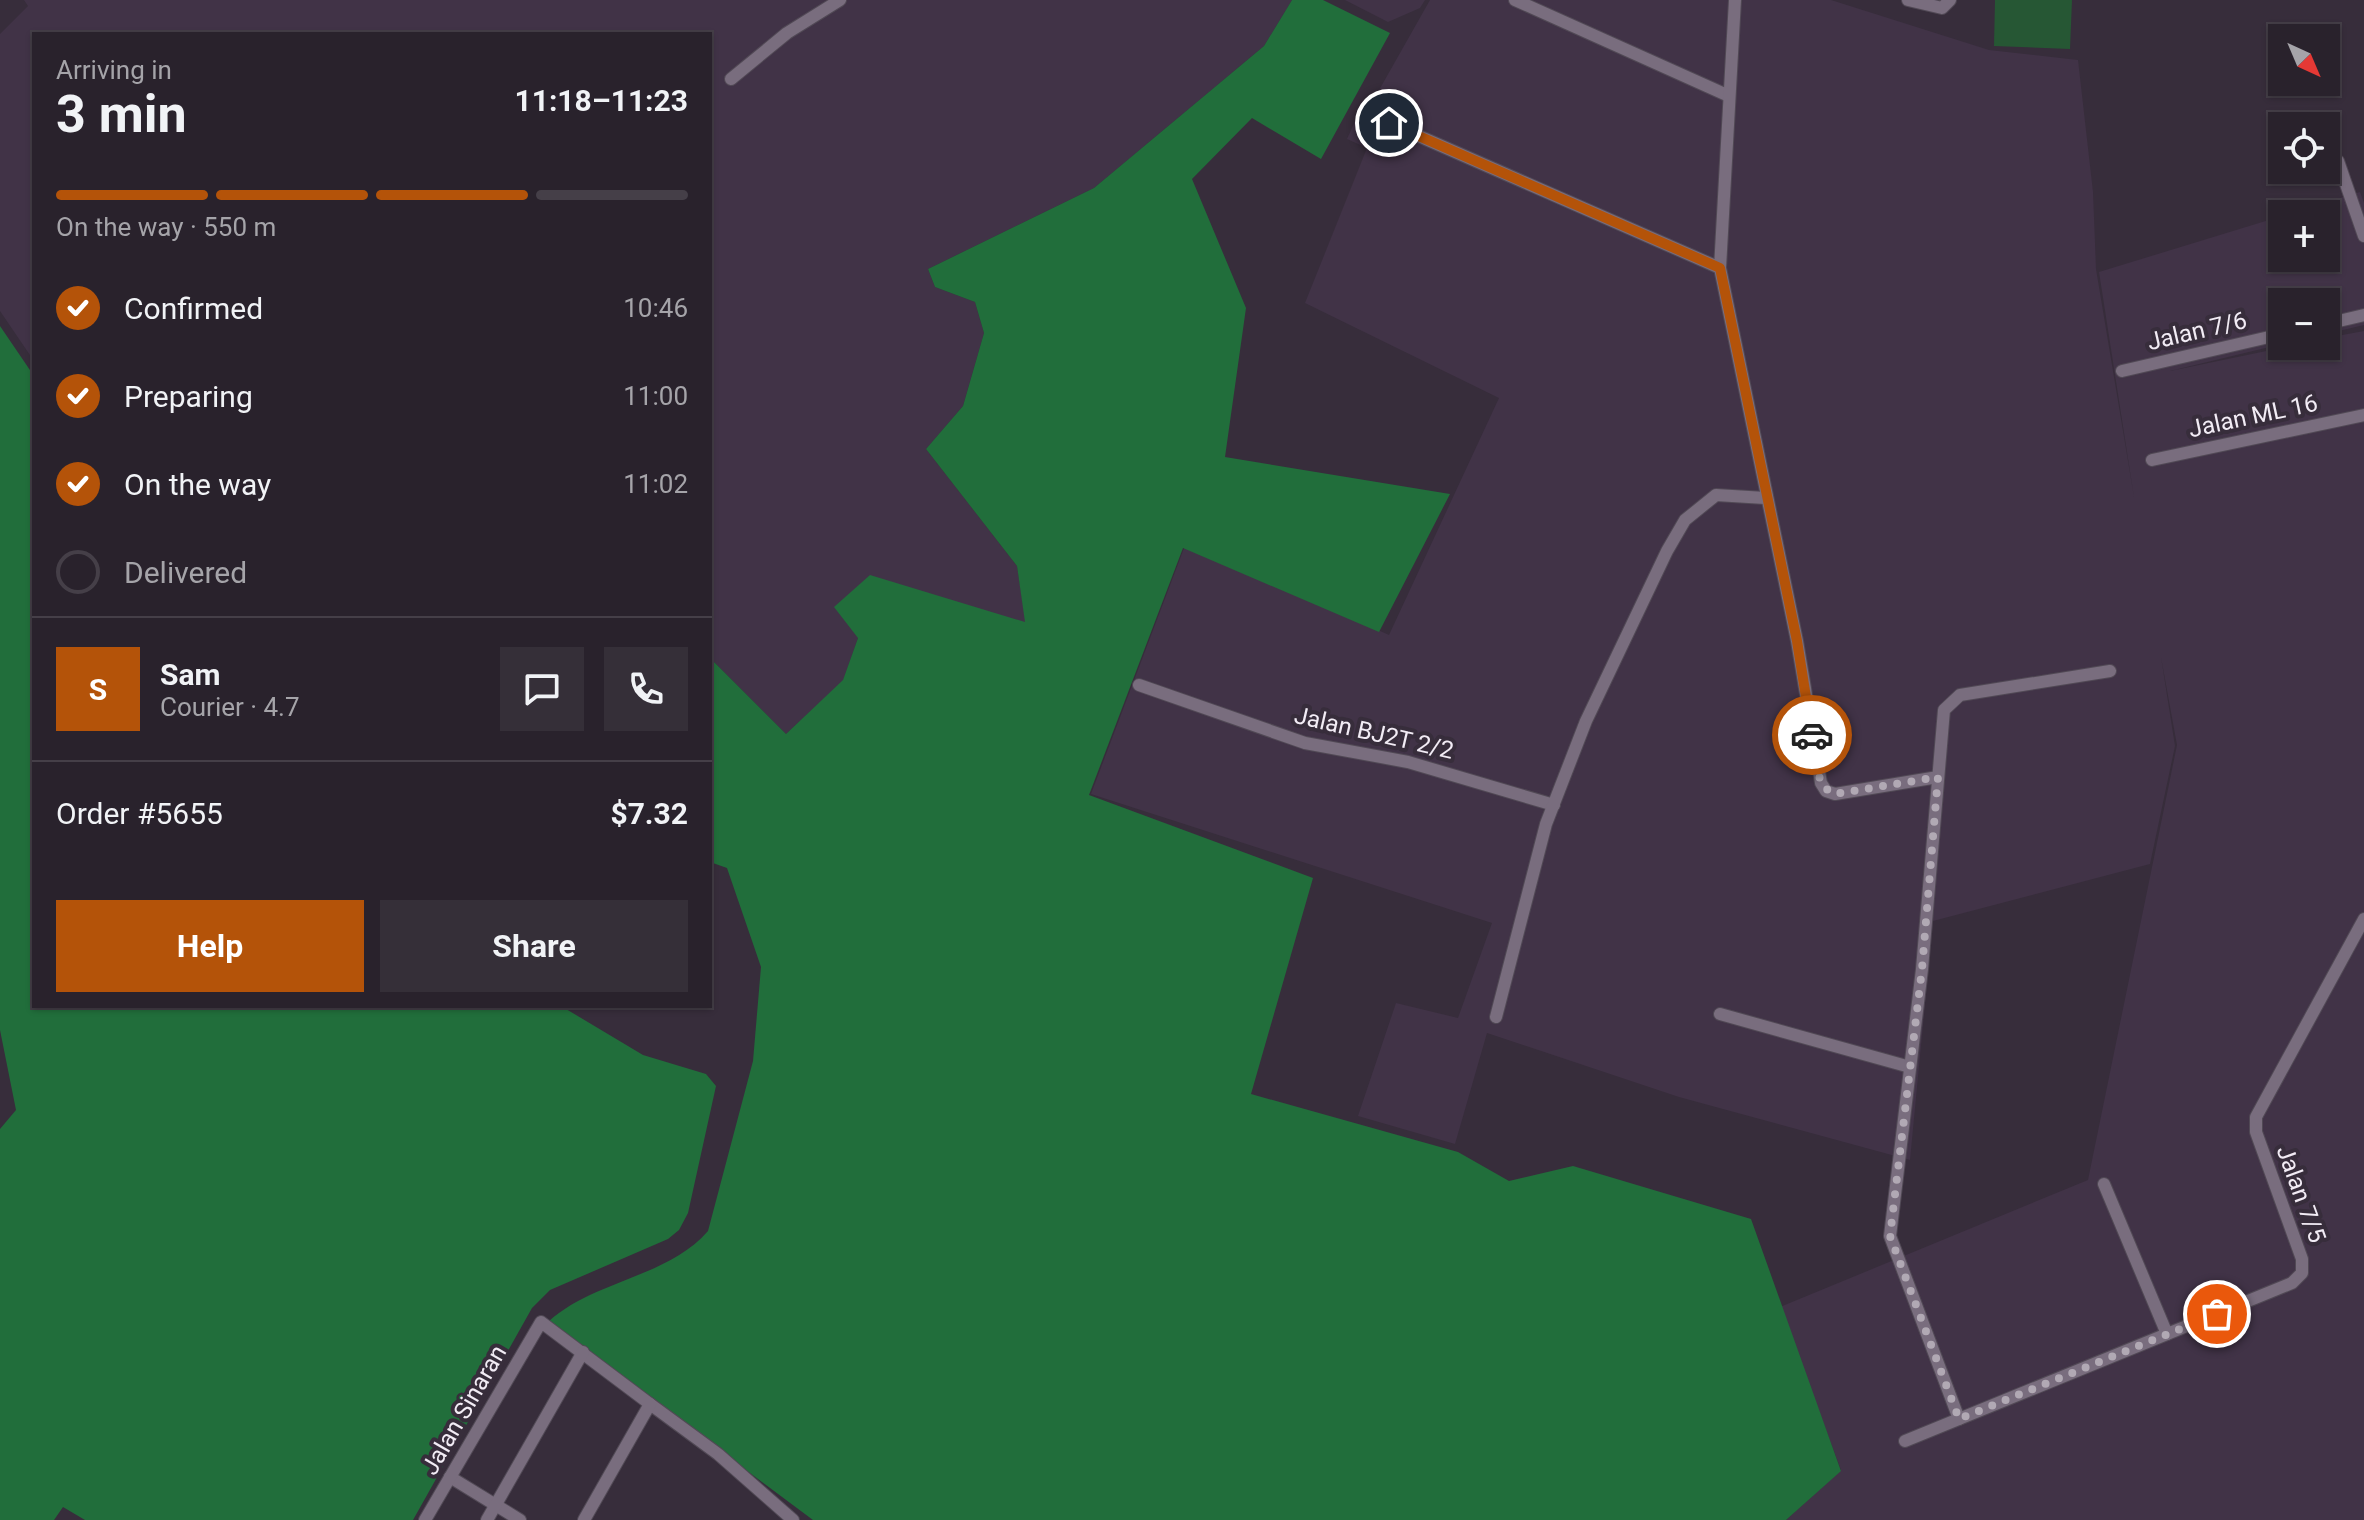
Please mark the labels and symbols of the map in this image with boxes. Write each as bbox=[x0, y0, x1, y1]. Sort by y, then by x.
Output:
north arrow bbox=[2268, 24, 2340, 96]
pin bbox=[1355, 89, 1423, 157]
street label: Jalan 7/6 bbox=[2145, 306, 2249, 356]
street label: Jalan ML 16 bbox=[2186, 389, 2320, 443]
courier bbox=[1772, 695, 1852, 775]
street label: Jalan BJ2T 2/2 bbox=[1292, 701, 1456, 765]
street label: Jalan 7/5 bbox=[2271, 1142, 2331, 1246]
pin bbox=[2183, 1280, 2251, 1348]
street label: Jalan Sinaran bbox=[416, 1340, 512, 1480]

